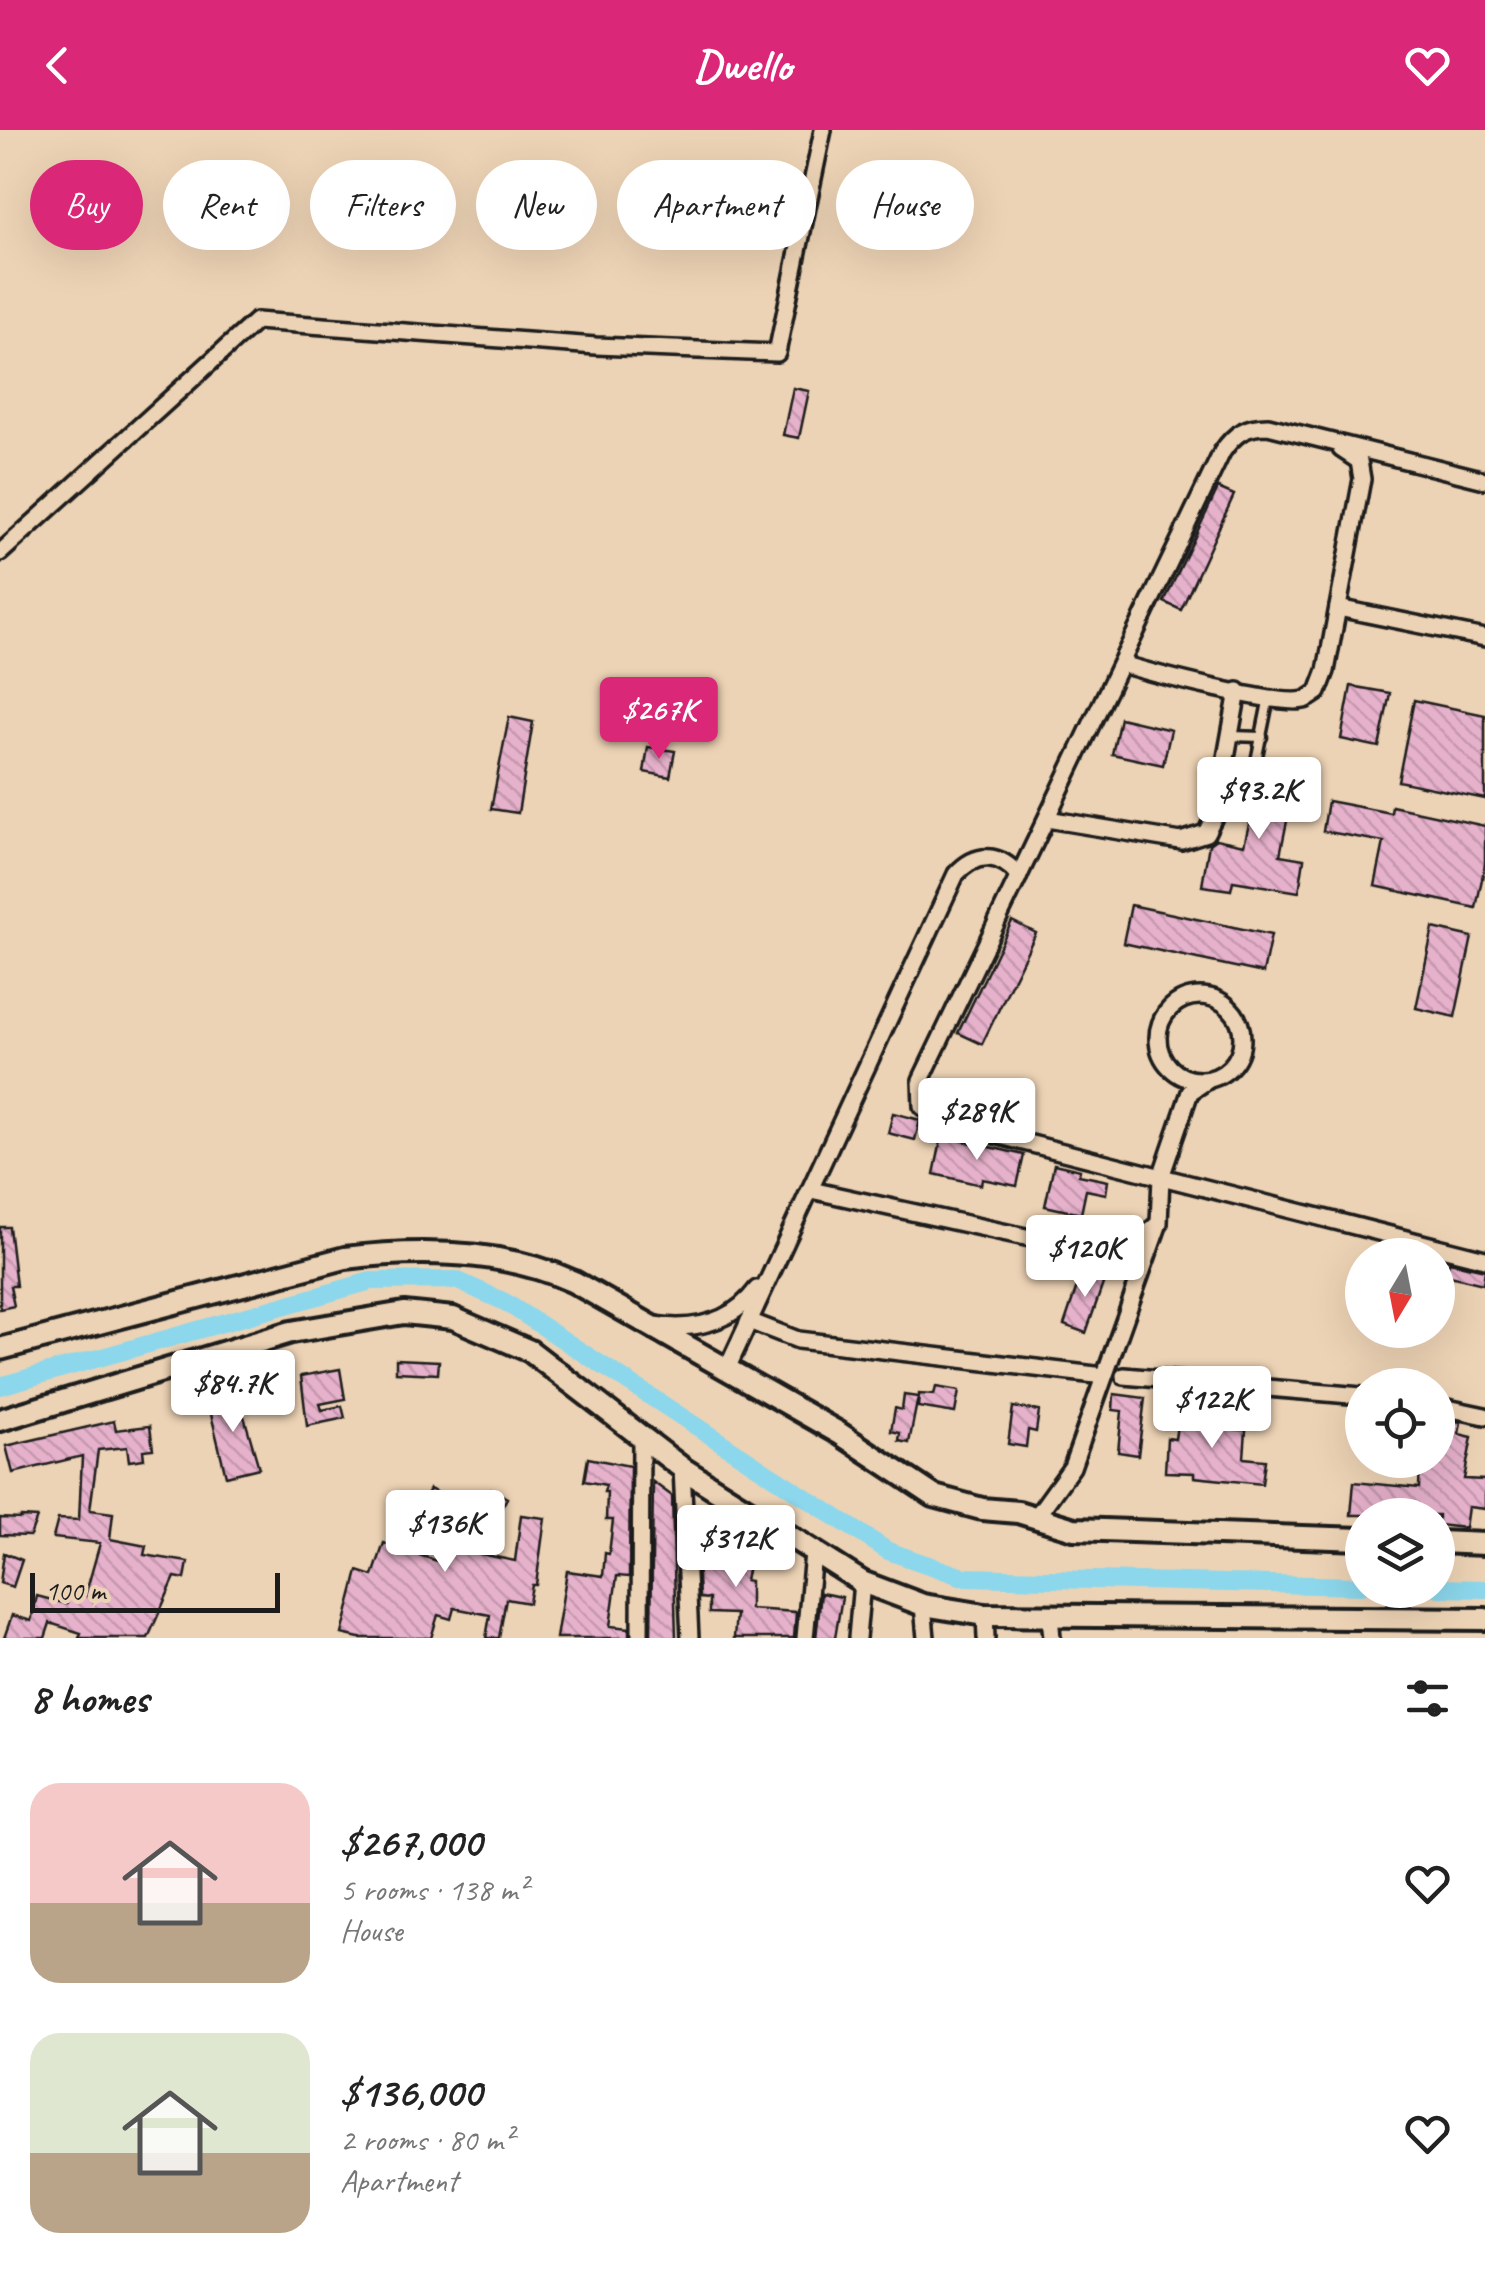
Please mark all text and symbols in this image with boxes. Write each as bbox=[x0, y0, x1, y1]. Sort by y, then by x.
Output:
text: Dwello bbox=[694, 37, 791, 94]
icon: back bbox=[30, 38, 85, 93]
icon: heart bbox=[1400, 38, 1455, 93]
chip: Buy bbox=[30, 160, 143, 250]
chip: Rent bbox=[163, 160, 290, 250]
chip: Filters bbox=[310, 160, 456, 250]
chip: New bbox=[476, 160, 597, 250]
chip: Apartment bbox=[617, 160, 816, 250]
chip: House bbox=[836, 160, 974, 250]
pin: $267K bbox=[589, 677, 729, 762]
text: $267K bbox=[622, 689, 696, 730]
pin: $93.2K bbox=[1178, 757, 1340, 842]
text: $93.2K bbox=[1219, 769, 1299, 810]
pin: $289K bbox=[907, 1078, 1047, 1163]
text: $289K bbox=[940, 1090, 1014, 1131]
pin: $120K bbox=[1015, 1215, 1155, 1300]
text: $120K bbox=[1048, 1227, 1122, 1268]
north arrow bbox=[1345, 1238, 1455, 1348]
map controls bbox=[1345, 1238, 1455, 1608]
pin: $84.7K bbox=[152, 1350, 314, 1435]
text: $84.7K bbox=[193, 1362, 273, 1403]
pin: $122K bbox=[1142, 1366, 1282, 1451]
button: locate bbox=[1345, 1368, 1455, 1478]
text: $122K bbox=[1175, 1378, 1249, 1419]
pin: $136K bbox=[375, 1490, 515, 1575]
button: layers bbox=[1345, 1498, 1455, 1608]
text: $136K bbox=[408, 1502, 482, 1543]
pin: $312K bbox=[666, 1505, 806, 1590]
text: $312K bbox=[699, 1517, 773, 1558]
scale bar bbox=[30, 1568, 280, 1612]
text: 100 m bbox=[45, 1573, 105, 1608]
icon: filters bbox=[1400, 1671, 1455, 1726]
text: 8 homes bbox=[30, 1672, 149, 1725]
text: $267,000 bbox=[340, 1816, 481, 1869]
icon: home bbox=[110, 1823, 230, 1943]
icon: heart bbox=[1400, 1856, 1455, 1911]
text: 5 rooms · 138 m² bbox=[340, 1869, 527, 1910]
text: House bbox=[340, 1910, 402, 1951]
text: $136,000 bbox=[340, 2066, 482, 2119]
icon: home bbox=[110, 2073, 230, 2193]
icon: heart bbox=[1400, 2106, 1455, 2161]
text: 2 rooms · 80 m² bbox=[340, 2119, 513, 2160]
text: Apartment bbox=[340, 2160, 458, 2201]

